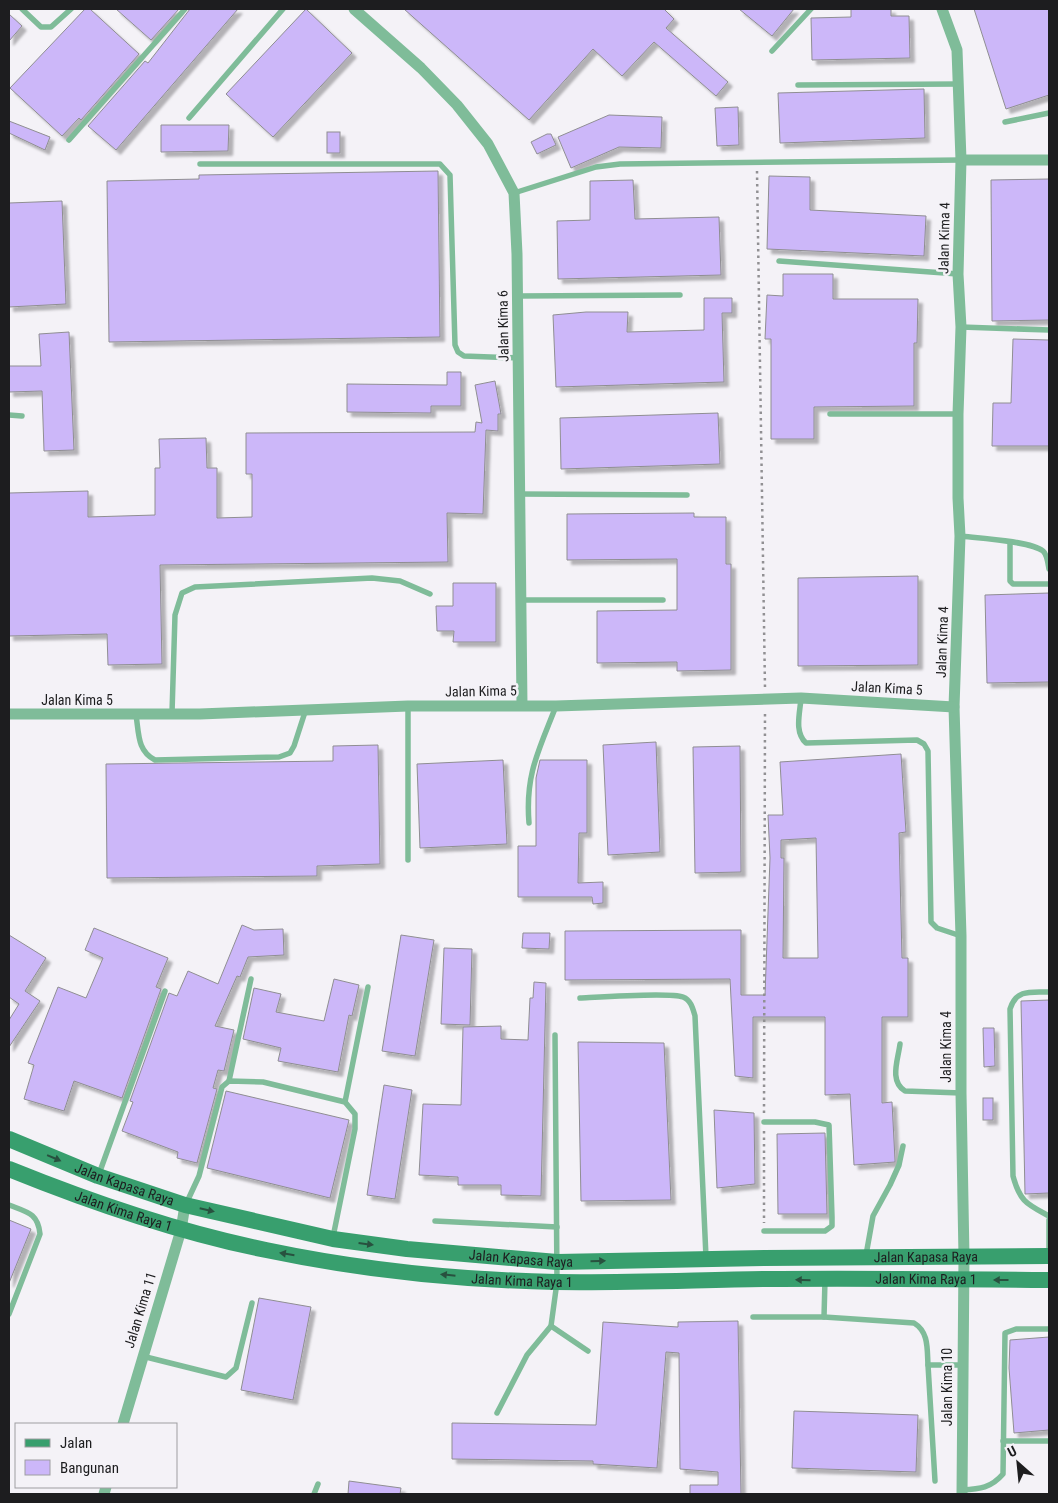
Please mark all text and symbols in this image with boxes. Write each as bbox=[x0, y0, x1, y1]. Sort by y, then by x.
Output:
street label: Jalan Kima 4 bbox=[935, 202, 953, 274]
street label: Jalan Kima 6 bbox=[494, 290, 512, 362]
street label: Jalan Kima 4 bbox=[933, 606, 951, 678]
street label: Jalan Kima 5 bbox=[851, 678, 923, 698]
street label: Jalan Kima 5 bbox=[445, 682, 517, 700]
street label: Jalan Kima 5 bbox=[41, 692, 113, 708]
street label: Jalan Kima 4 bbox=[938, 1011, 954, 1083]
one-way arrow bbox=[47, 1154, 62, 1162]
street label: Jalan Kapasa Raya bbox=[72, 1159, 176, 1209]
street label: Jalan Kima Raya 1 bbox=[73, 1187, 174, 1234]
one-way arrow bbox=[200, 1206, 215, 1214]
one-way arrow bbox=[358, 1240, 374, 1248]
street label: Jalan Kapasa Raya bbox=[468, 1246, 573, 1270]
street label: Jalan Kapasa Raya bbox=[874, 1248, 978, 1265]
one-way arrow bbox=[279, 1249, 295, 1257]
one-way arrow bbox=[590, 1257, 606, 1265]
street label: Jalan Kima 11 bbox=[121, 1270, 159, 1350]
street label: Jalan Kima Raya 1 bbox=[471, 1270, 573, 1290]
one-way arrow bbox=[440, 1271, 456, 1279]
street label: Jalan Kima Raya 1 bbox=[875, 1271, 977, 1287]
one-way arrow bbox=[992, 1275, 1008, 1283]
one-way arrow bbox=[795, 1276, 811, 1284]
street label: Jalan Kima 10 bbox=[939, 1348, 955, 1426]
legend bbox=[15, 1423, 178, 1488]
text: Jalan bbox=[60, 1434, 92, 1452]
north arrow bbox=[993, 1438, 1043, 1488]
text: U bbox=[1005, 1442, 1019, 1460]
text: Bangunan bbox=[60, 1459, 119, 1477]

